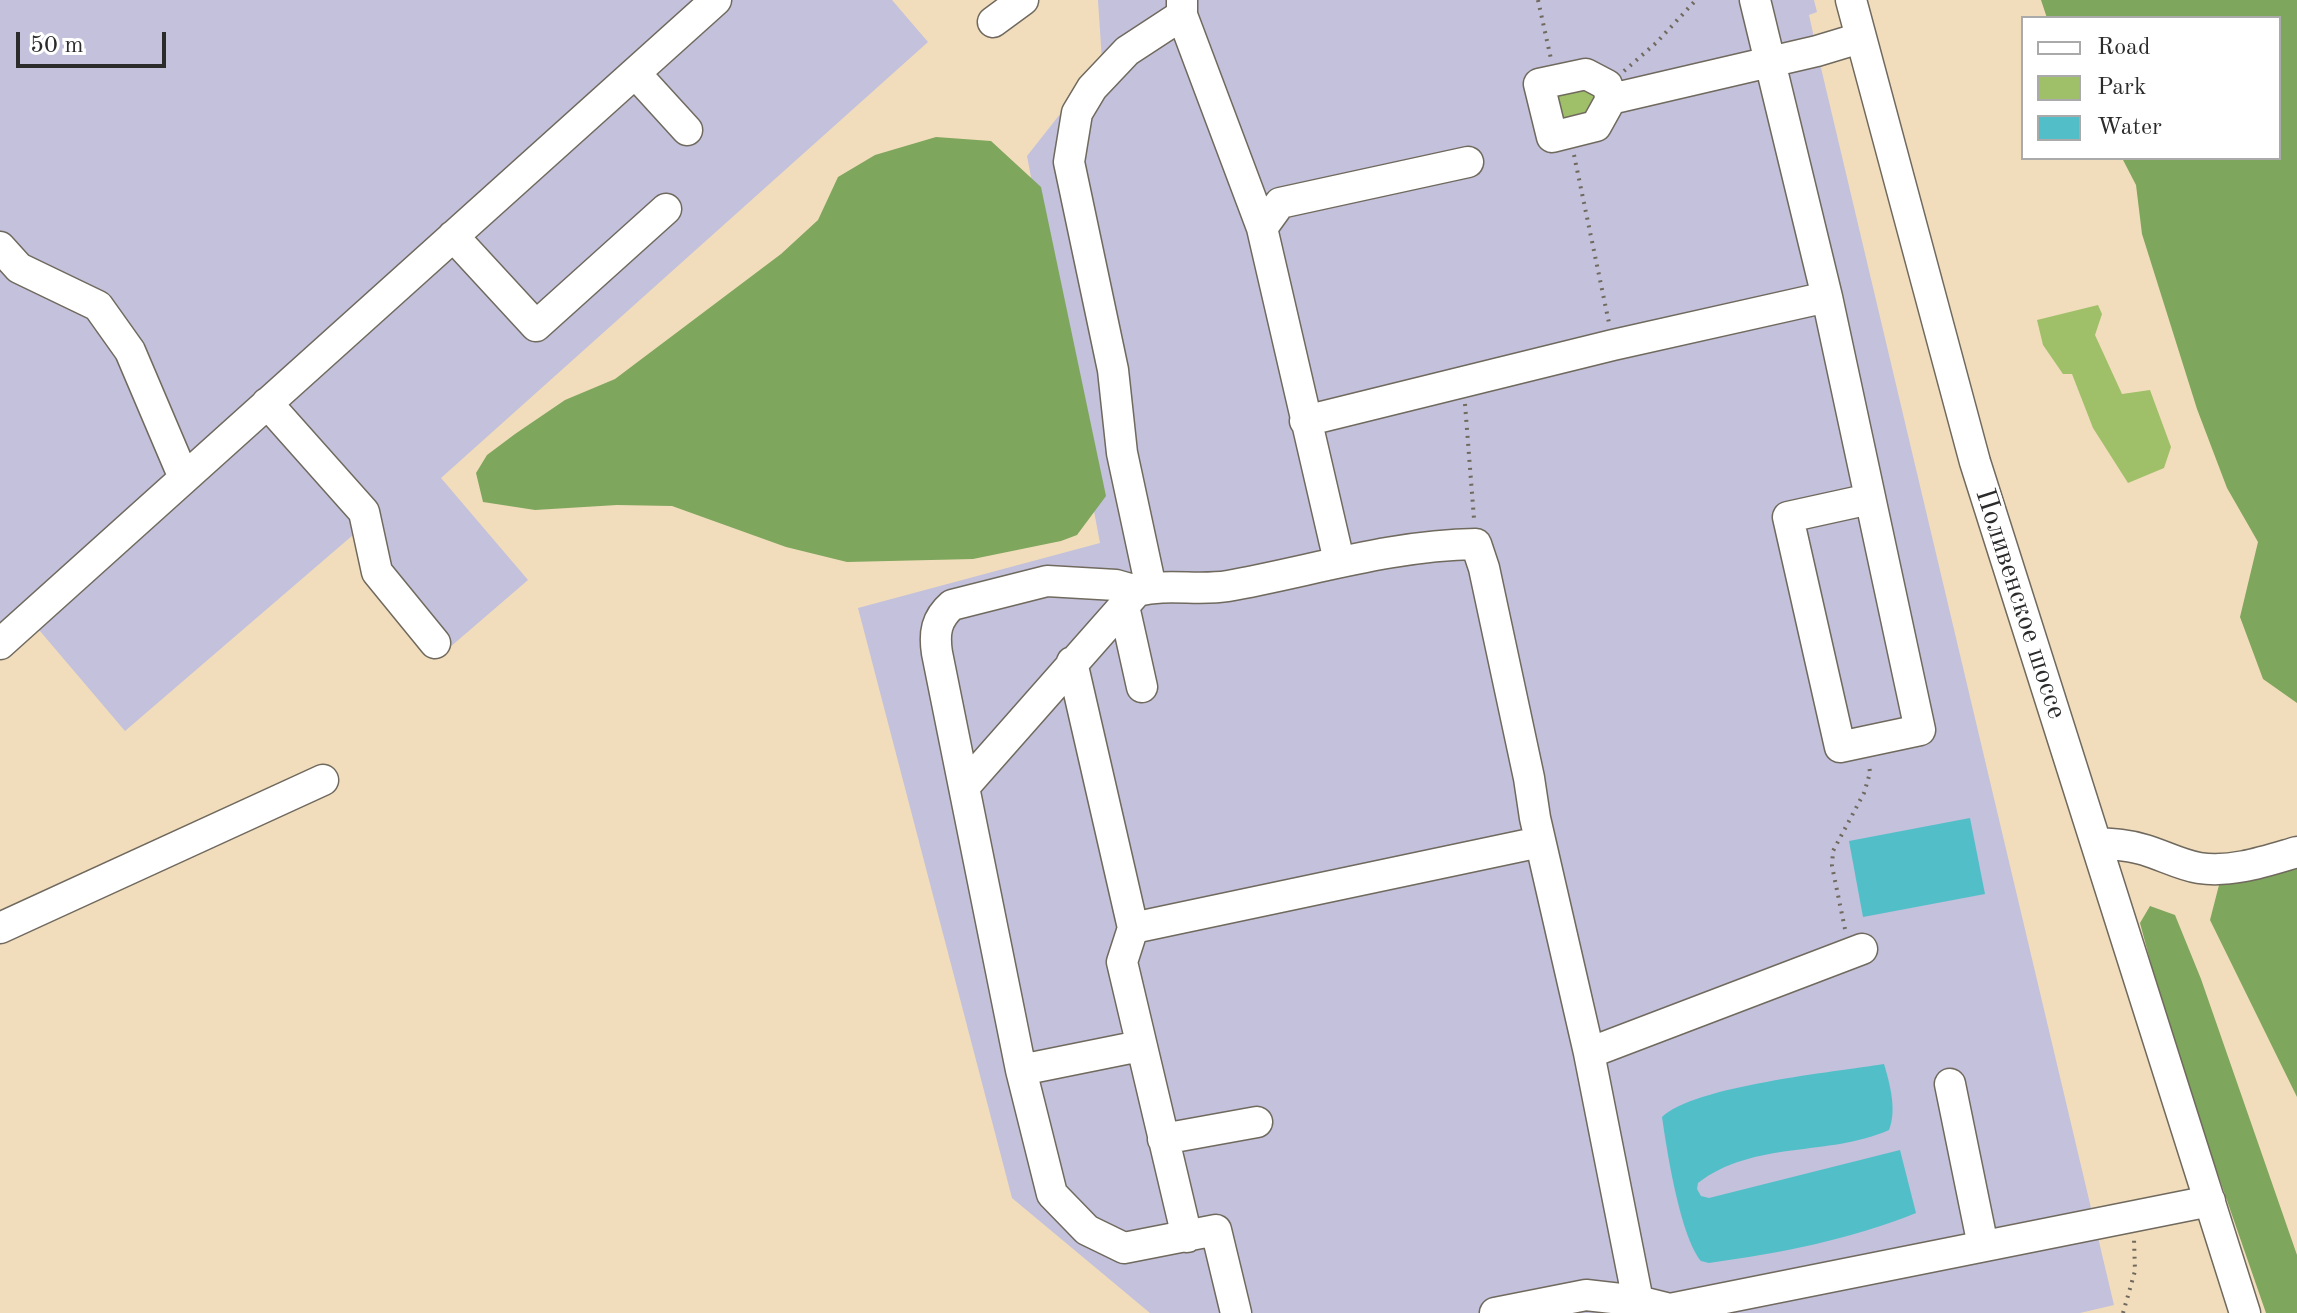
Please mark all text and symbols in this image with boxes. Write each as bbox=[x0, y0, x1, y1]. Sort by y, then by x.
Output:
scale bar bbox=[20, 16, 170, 66]
legend bbox=[2021, 16, 2281, 160]
text: 50 m bbox=[30, 34, 84, 58]
text: Road bbox=[2097, 36, 2150, 60]
text: Park bbox=[2097, 76, 2146, 100]
text: Water bbox=[2097, 116, 2162, 140]
street label: Поливенское шоссе bbox=[1967, 485, 2073, 723]

